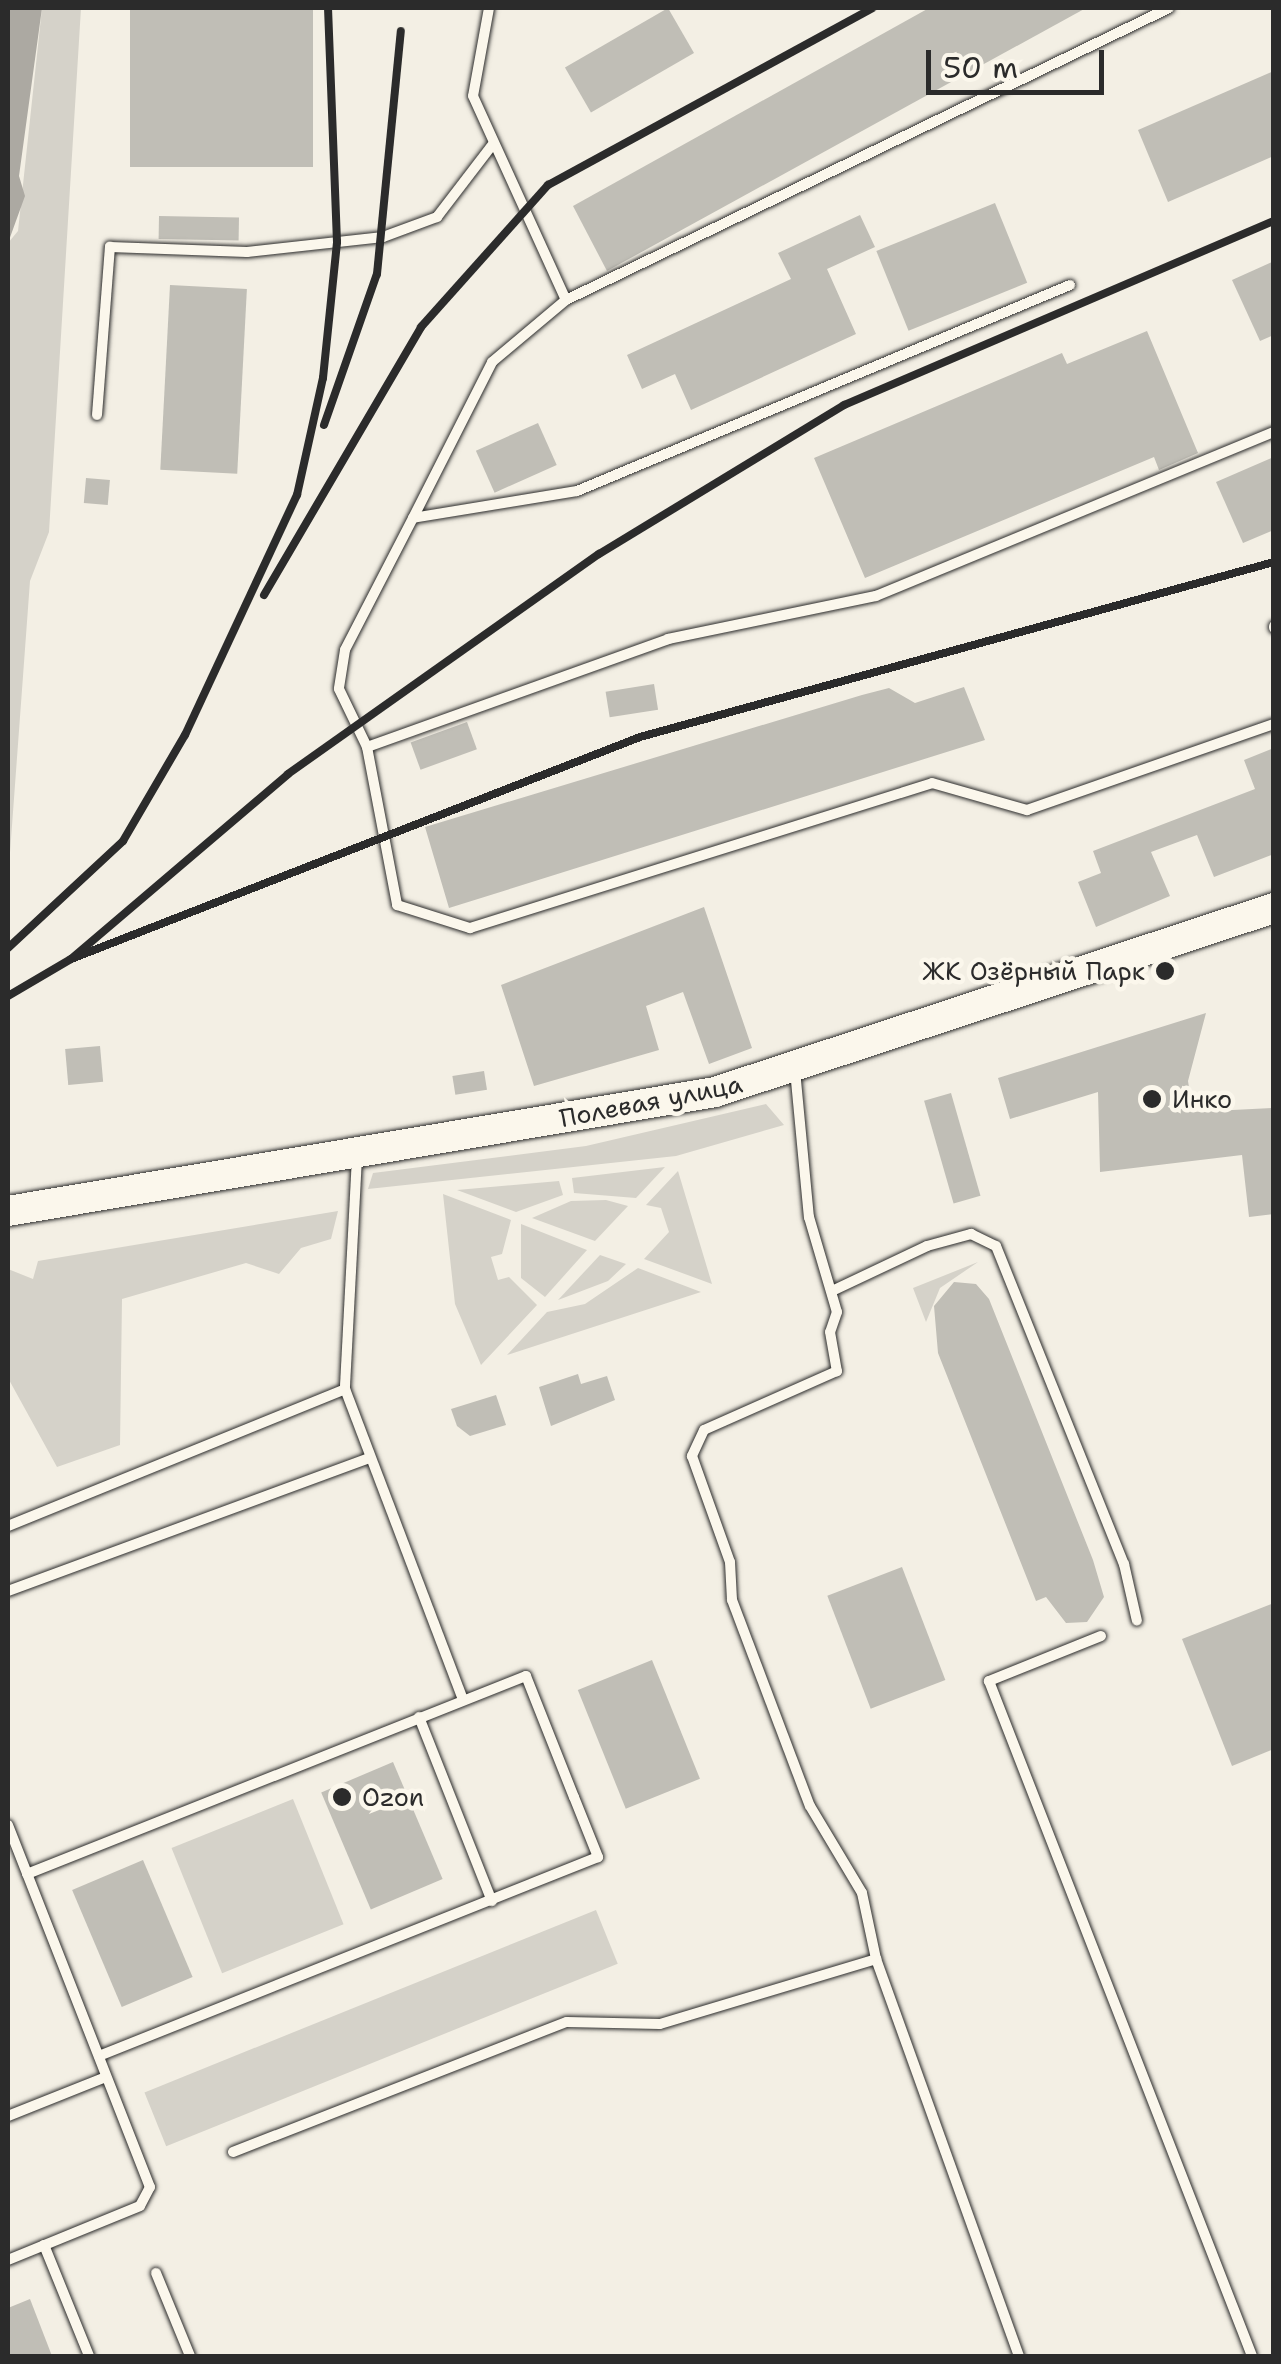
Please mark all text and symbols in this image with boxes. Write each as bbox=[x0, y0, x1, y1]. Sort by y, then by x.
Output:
scale bar bbox=[931, 30, 1108, 92]
text: 50 m bbox=[943, 47, 1018, 88]
place label: ЖК Озёрный Парк bbox=[923, 956, 1145, 986]
marker: ЖК Озёрный Парк bbox=[1154, 960, 1176, 982]
street label: Полевая улица bbox=[557, 1069, 745, 1133]
place label: Инко bbox=[1172, 1084, 1232, 1114]
marker: Инко bbox=[1141, 1088, 1163, 1110]
place label: Ozon bbox=[362, 1782, 424, 1812]
marker: Ozon bbox=[331, 1786, 353, 1808]

